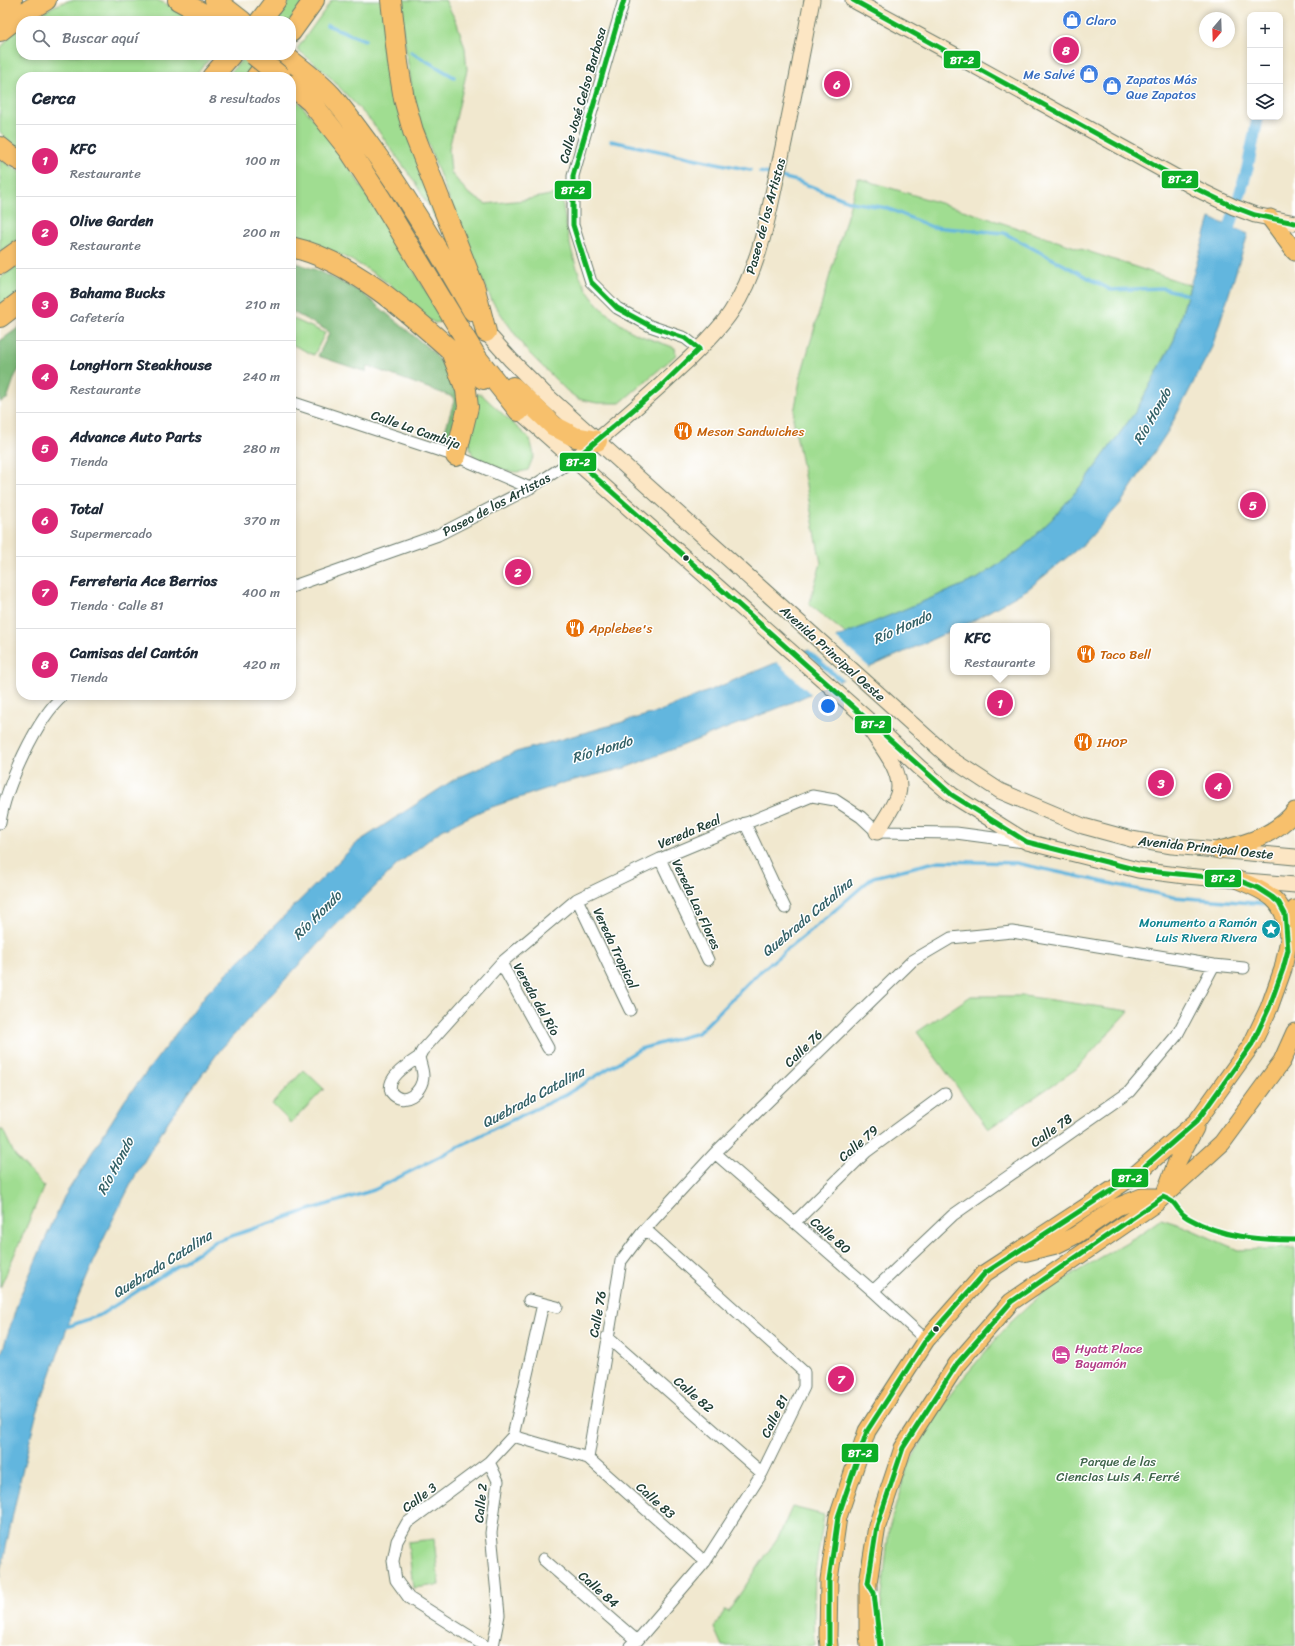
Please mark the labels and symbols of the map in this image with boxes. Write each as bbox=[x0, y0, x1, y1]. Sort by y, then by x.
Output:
shop icon: Claro bbox=[1061, 9, 1083, 31]
place label: Claro bbox=[1086, 9, 1117, 32]
north arrow bbox=[1199, 12, 1235, 48]
street label: Calle José Celso Barbosa bbox=[552, 24, 613, 166]
pin: 8 bbox=[1053, 35, 1079, 65]
line badge: BT-2 bbox=[943, 50, 981, 69]
text: BT-2 bbox=[950, 51, 975, 70]
place label: Me Salvé bbox=[1023, 63, 1075, 86]
shop icon: Me Salvé bbox=[1078, 63, 1100, 85]
place label: Zapatos Más Que Zapatos bbox=[1126, 68, 1198, 106]
pin: 6 bbox=[824, 69, 850, 99]
shop icon: Zapatos Más Que Zapatos bbox=[1101, 75, 1123, 97]
street label: Paseo de los Artistas bbox=[739, 155, 792, 277]
line badge: BT-2 bbox=[1161, 170, 1199, 189]
text: BT-2 bbox=[1168, 170, 1193, 189]
line badge: BT-2 bbox=[554, 180, 592, 200]
text: BT-2 bbox=[561, 181, 586, 200]
water label: Río Hondo bbox=[1126, 382, 1179, 449]
street label: Calle La Cambija bbox=[368, 403, 464, 456]
restaurant icon: Meson Sandwiches bbox=[672, 420, 694, 442]
place label: Meson Sandwiches bbox=[697, 420, 804, 443]
line badge: BT-2 bbox=[559, 452, 597, 472]
text: BT-2 bbox=[566, 453, 591, 472]
street label: Paseo de los Artistas bbox=[438, 466, 555, 543]
pin: 5 bbox=[1240, 490, 1266, 520]
unlabelled marker bbox=[681, 553, 691, 563]
pin: 2 bbox=[505, 557, 531, 587]
street label: Avenida Principal Oeste bbox=[774, 599, 891, 708]
water label: Río Hondo bbox=[869, 603, 937, 651]
restaurant icon: Applebee's bbox=[564, 617, 586, 639]
place label: Applebee's bbox=[588, 617, 653, 640]
restaurant icon: Taco Bell bbox=[1075, 643, 1097, 665]
place label: Taco Bell bbox=[1100, 643, 1151, 666]
pin: 1 bbox=[987, 688, 1013, 718]
your location bbox=[818, 696, 838, 716]
line badge: BT-2 bbox=[854, 715, 892, 734]
text: BT-2 bbox=[861, 715, 886, 734]
water label: Río Hondo bbox=[569, 728, 636, 770]
restaurant icon: IHOP bbox=[1072, 731, 1094, 753]
place label: IHOP bbox=[1096, 731, 1128, 754]
pin: 3 bbox=[1148, 768, 1174, 798]
pin: 4 bbox=[1205, 771, 1231, 801]
street label: Vereda Real bbox=[654, 808, 725, 855]
street label: Avenida Principal Oeste bbox=[1136, 829, 1275, 866]
street label: Vereda Las Flores bbox=[665, 855, 728, 954]
line badge: BT-2 bbox=[1204, 869, 1242, 888]
text: BT-2 bbox=[1211, 869, 1236, 888]
water label: Quebrada Catalina bbox=[756, 870, 860, 963]
water label: Río Hondo bbox=[287, 884, 349, 946]
street label: Vereda Tropical bbox=[587, 904, 645, 993]
place label: Monumento a Ramón Luis Rivera Rivera bbox=[1139, 911, 1257, 949]
place icon: Monumento a Ramón Luis Rivera Rivera bbox=[1260, 918, 1282, 940]
street label: Vereda del Río bbox=[507, 958, 566, 1041]
street label: Calle 76 bbox=[778, 1024, 828, 1073]
water label: Quebrada Catalina bbox=[477, 1059, 591, 1135]
street label: Calle 78 bbox=[1025, 1107, 1077, 1153]
street label: Calle 79 bbox=[833, 1119, 884, 1168]
water label: Río Hondo bbox=[90, 1132, 142, 1199]
line badge: BT-2 bbox=[1111, 1168, 1149, 1188]
text: BT-2 bbox=[1118, 1169, 1143, 1188]
street label: Calle 80 bbox=[805, 1211, 856, 1260]
water label: Quebrada Catalina bbox=[107, 1223, 219, 1305]
street label: Calle 76 bbox=[582, 1289, 613, 1339]
unlabelled marker bbox=[931, 1324, 941, 1334]
place label: Hyatt Place Bayamón bbox=[1075, 1337, 1142, 1375]
hotel icon: Hyatt Place Bayamón bbox=[1050, 1344, 1072, 1366]
pin: 7 bbox=[828, 1364, 854, 1394]
street label: Calle 82 bbox=[668, 1370, 719, 1419]
street label: Calle 81 bbox=[754, 1390, 795, 1442]
line badge: BT-2 bbox=[841, 1443, 879, 1463]
text: BT-2 bbox=[848, 1444, 873, 1463]
park label: Parque de las Ciencias Luis A. Ferré bbox=[1056, 1450, 1180, 1488]
street label: Calle 3 bbox=[397, 1476, 442, 1518]
street label: Calle 83 bbox=[630, 1476, 681, 1525]
street label: Calle 2 bbox=[467, 1482, 494, 1524]
street label: Calle 84 bbox=[573, 1565, 624, 1614]

